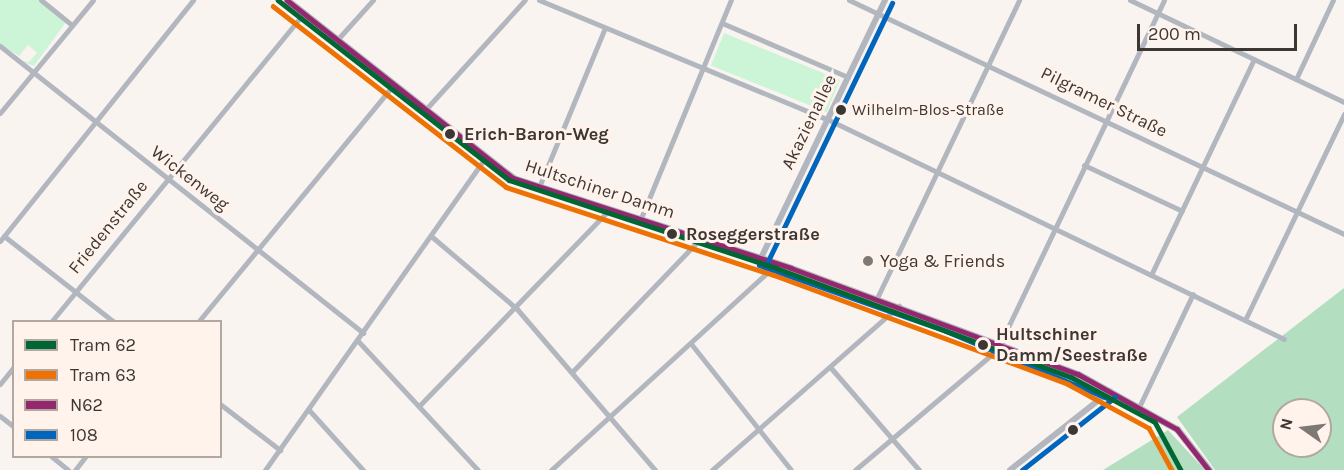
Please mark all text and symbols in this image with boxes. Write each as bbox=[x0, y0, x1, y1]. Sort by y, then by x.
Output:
scale bar bbox=[1140, 12, 1300, 50]
text: 200 m bbox=[1148, 23, 1201, 45]
street label: Pilgramer Straße bbox=[1037, 62, 1171, 142]
street label: Akazienallee bbox=[777, 71, 841, 173]
place label: Wilhelm-Blos-Straße bbox=[852, 100, 1004, 120]
marker: Wilhelm-Blos-Straße bbox=[835, 104, 847, 116]
place label: Erich-Baron-Weg bbox=[464, 123, 609, 145]
marker: Erich-Baron-Weg bbox=[441, 125, 459, 143]
street label: Wickenweg bbox=[147, 141, 233, 215]
street label: Hultschiner Damm bbox=[522, 155, 678, 223]
street label: Friedenstraße bbox=[64, 176, 152, 278]
place label: Roseggerstraße bbox=[686, 223, 820, 245]
marker: Roseggerstraße bbox=[663, 225, 681, 243]
place label: Yoga & Friends bbox=[880, 250, 1005, 272]
marker: Yoga & Friends bbox=[861, 254, 875, 268]
legend bbox=[12, 320, 222, 458]
place label: Hultschiner Damm/Seestraße bbox=[996, 324, 1147, 366]
text: Tram 62 bbox=[70, 334, 136, 356]
marker: Hultschiner Damm/Seestraße bbox=[974, 336, 992, 354]
text: Tram 63 bbox=[70, 364, 136, 386]
text: N62 bbox=[70, 394, 103, 416]
north arrow bbox=[1272, 398, 1332, 458]
text: N bbox=[1275, 416, 1297, 432]
text: 108 bbox=[70, 424, 98, 446]
unlabelled marker bbox=[1067, 424, 1079, 436]

